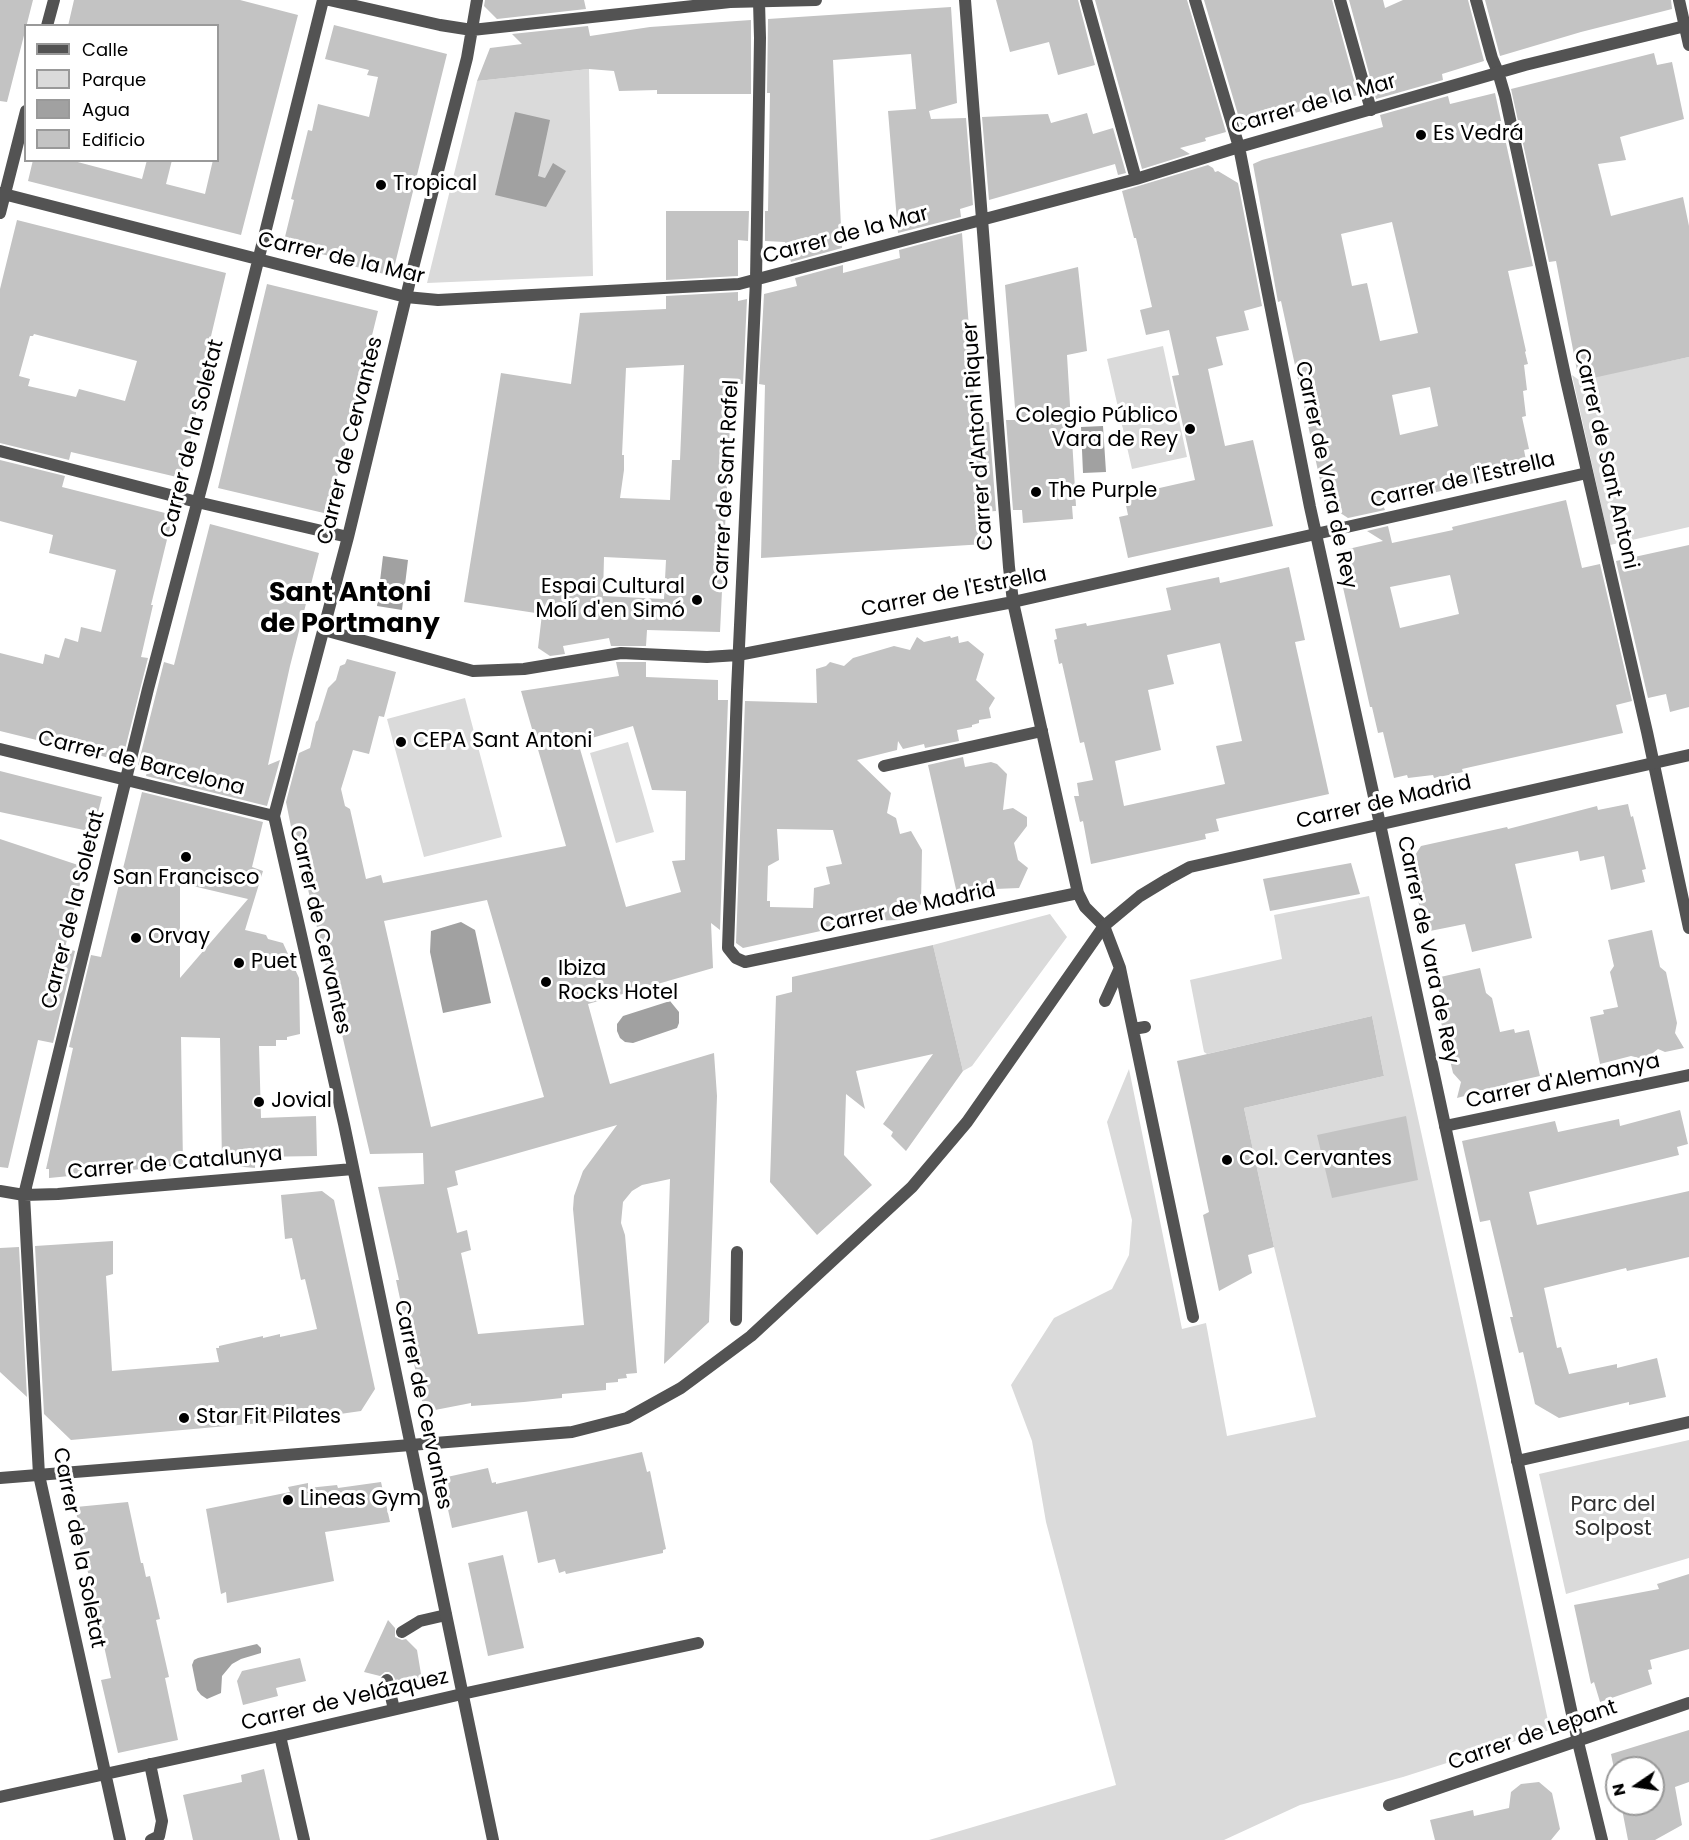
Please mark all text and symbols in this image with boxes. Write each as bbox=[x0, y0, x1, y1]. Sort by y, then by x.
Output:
legend bbox=[24, 24, 219, 162]
text: Calle bbox=[82, 37, 128, 62]
text: Parque bbox=[82, 67, 146, 92]
street label: Carrer de la Mar bbox=[1229, 69, 1399, 141]
text: Agua bbox=[82, 97, 130, 122]
place label: Es Vedrá bbox=[1433, 122, 1524, 148]
text: Edificio bbox=[82, 127, 145, 152]
marker: Es Vedrá bbox=[1414, 128, 1428, 142]
place label: Tropical bbox=[393, 172, 477, 198]
marker: Tropical bbox=[374, 178, 388, 192]
street label: Carrer de la Mar bbox=[760, 202, 932, 270]
street label: Carrer de la Mar bbox=[255, 228, 427, 290]
street label: Carrer d'Antoni Riquer bbox=[958, 321, 1000, 551]
street label: Carrer de Cervantes bbox=[313, 334, 389, 548]
street label: Carrer de la Soletat bbox=[156, 337, 230, 541]
street label: Carrer de Sant Antoni bbox=[1567, 346, 1643, 572]
street label: Carrer de Vara de Rey bbox=[1289, 359, 1361, 591]
street label: Carrer de Sant Rafel bbox=[709, 379, 745, 591]
place label: Colegio Público Vara de Rey bbox=[1015, 404, 1178, 454]
marker: Colegio Público Vara de Rey bbox=[1183, 422, 1197, 436]
street label: Carrer de l'Estrella bbox=[1368, 448, 1558, 514]
place label: The Purple bbox=[1048, 479, 1157, 505]
marker: The Purple bbox=[1029, 485, 1043, 499]
street label: Carrer de l'Estrella bbox=[859, 563, 1049, 623]
place label: Espai Cultural Molí d'en Simó bbox=[535, 575, 685, 625]
district label: Sant Antoni de Portmany bbox=[260, 578, 440, 641]
marker: Espai Cultural Molí d'en Simó bbox=[690, 593, 704, 607]
street label: Carrer de Barcelona bbox=[35, 726, 247, 802]
place label: CEPA Sant Antoni bbox=[413, 729, 592, 755]
marker: CEPA Sant Antoni bbox=[394, 735, 408, 749]
street label: Carrer de Madrid bbox=[1294, 771, 1474, 835]
street label: Carrer de la Soletat bbox=[37, 808, 111, 1012]
street label: Carrer de Cervantes bbox=[283, 823, 355, 1037]
street label: Carrer de Vara de Rey bbox=[1391, 834, 1463, 1066]
marker: San Francisco bbox=[179, 850, 193, 864]
place label: San Francisco bbox=[113, 866, 259, 892]
street label: Carrer de Madrid bbox=[818, 878, 998, 940]
place label: Orvay bbox=[148, 925, 210, 951]
marker: Orvay bbox=[129, 931, 143, 945]
place label: Puet bbox=[251, 950, 297, 976]
marker: Puet bbox=[232, 956, 246, 970]
place label: Ibiza Rocks Hotel bbox=[558, 957, 678, 1007]
marker: Ibiza Rocks Hotel bbox=[539, 975, 553, 989]
street label: Carrer d'Alemanya bbox=[1464, 1049, 1662, 1115]
place label: Jovial bbox=[271, 1089, 332, 1115]
marker: Jovial bbox=[252, 1095, 266, 1109]
street label: Carrer de Catalunya bbox=[66, 1142, 284, 1186]
place label: Col. Cervantes bbox=[1239, 1147, 1392, 1173]
marker: Col. Cervantes bbox=[1220, 1153, 1234, 1167]
street label: Carrer de Cervantes bbox=[387, 1298, 457, 1512]
place label: Star Fit Pilates bbox=[196, 1405, 341, 1431]
marker: Star Fit Pilates bbox=[177, 1411, 191, 1425]
street label: Carrer de la Soletat bbox=[46, 1446, 110, 1650]
place label: Lineas Gym bbox=[300, 1487, 421, 1513]
marker: Lineas Gym bbox=[281, 1493, 295, 1507]
park label: Parc del Solpost bbox=[1571, 1493, 1655, 1543]
street label: Carrer de Velázquez bbox=[239, 1665, 451, 1737]
street label: Carrer de Lepant bbox=[1445, 1695, 1621, 1777]
north arrow bbox=[1605, 1756, 1665, 1816]
text: N bbox=[1606, 1781, 1631, 1798]

